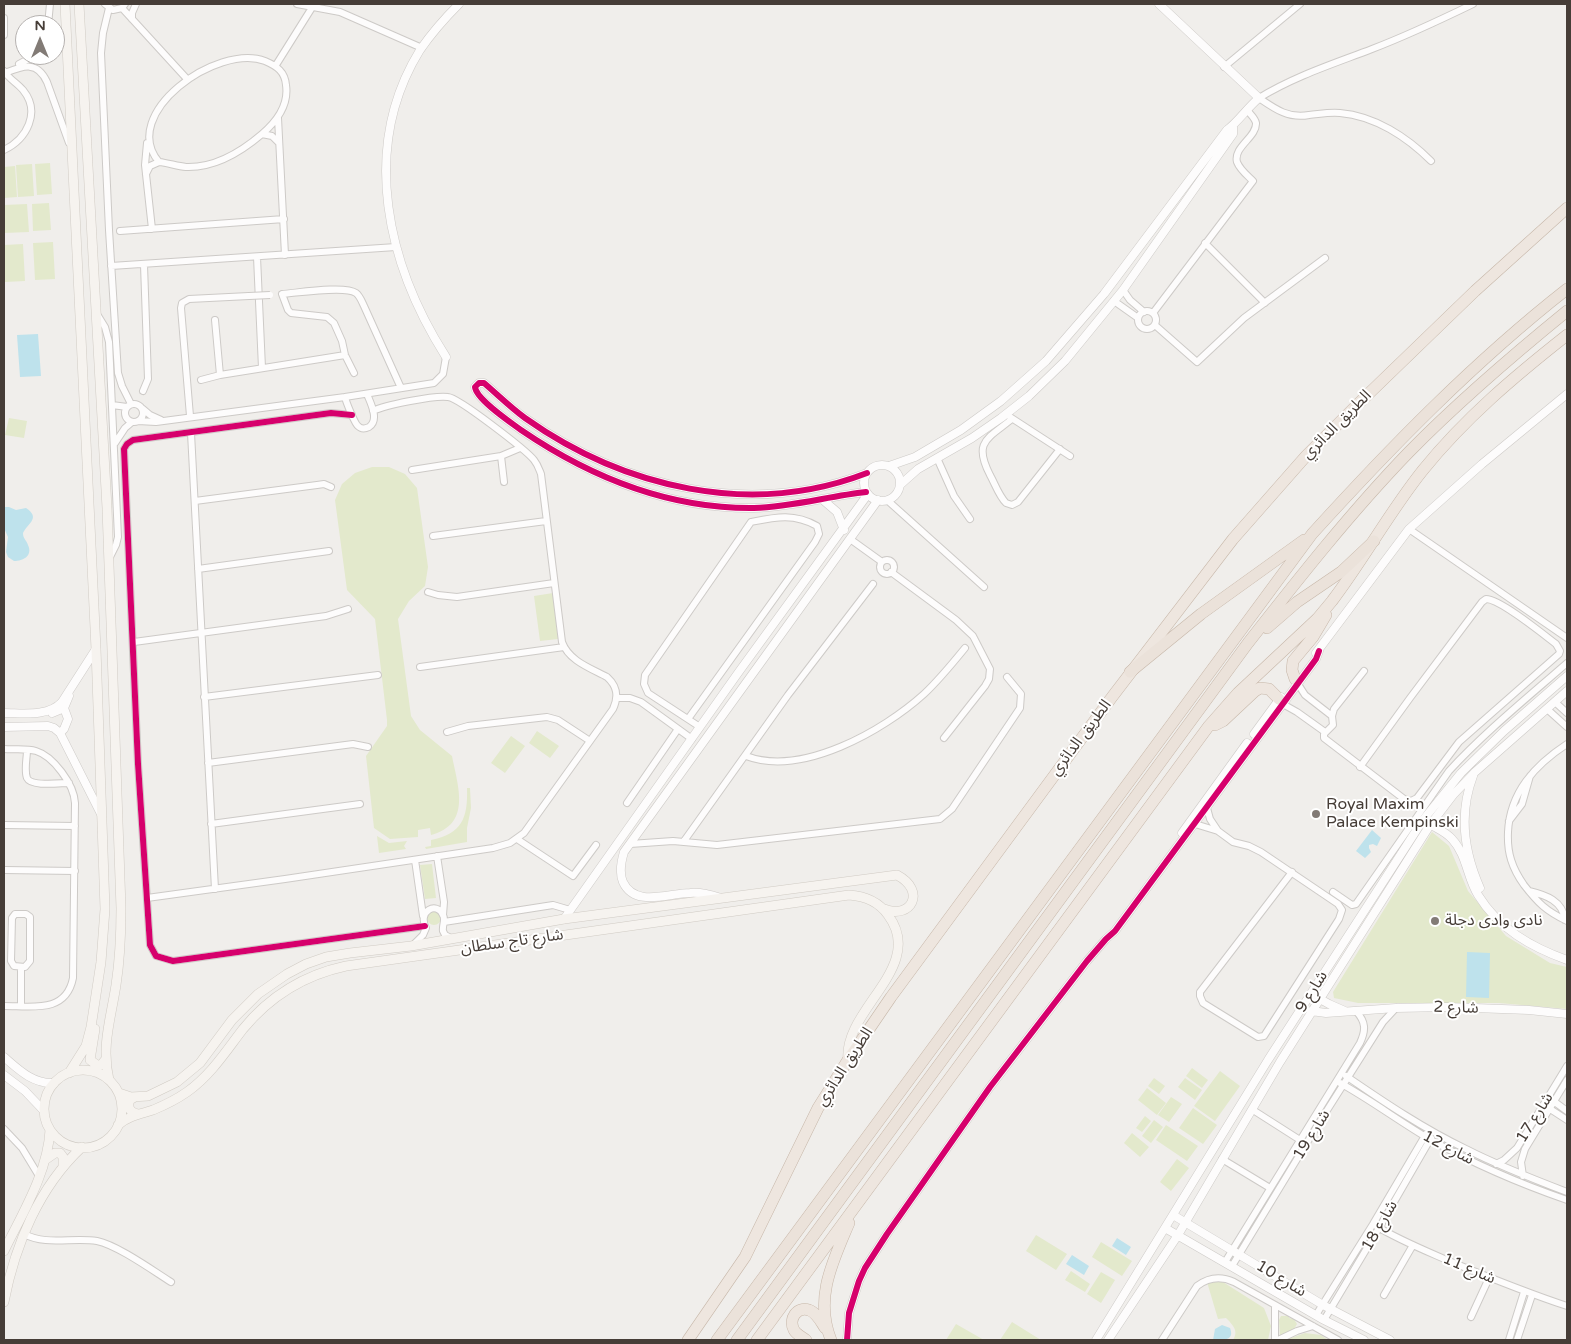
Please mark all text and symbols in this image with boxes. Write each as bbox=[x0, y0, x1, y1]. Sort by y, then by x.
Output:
north arrow bbox=[15, 15, 65, 65]
text: N bbox=[34, 17, 46, 34]
street label: الطريق الدائري bbox=[1298, 386, 1376, 464]
street label: الطريق الدائري bbox=[1046, 696, 1116, 780]
place label: Royal Maxim Palace Kempinski bbox=[1326, 795, 1459, 833]
marker: Royal Maxim Palace Kempinski bbox=[1310, 808, 1322, 820]
place label: نادى وادى دجلة bbox=[1445, 911, 1542, 931]
marker: نادى وادى دجلة bbox=[1429, 915, 1441, 927]
street label: شارع تاج سلطان bbox=[459, 925, 565, 959]
street label: شارع 9 bbox=[1292, 968, 1332, 1016]
street label: شارع 2 bbox=[1433, 998, 1479, 1018]
street label: الطريق الدائري bbox=[812, 1024, 878, 1110]
street label: شارع 17 bbox=[1512, 1089, 1558, 1147]
street label: شارع 19 bbox=[1289, 1106, 1335, 1164]
street label: شارع 12 bbox=[1419, 1127, 1477, 1169]
street label: شارع 18 bbox=[1358, 1197, 1402, 1255]
street label: شارع 11 bbox=[1440, 1249, 1498, 1289]
street label: شارع 10 bbox=[1252, 1256, 1310, 1302]

